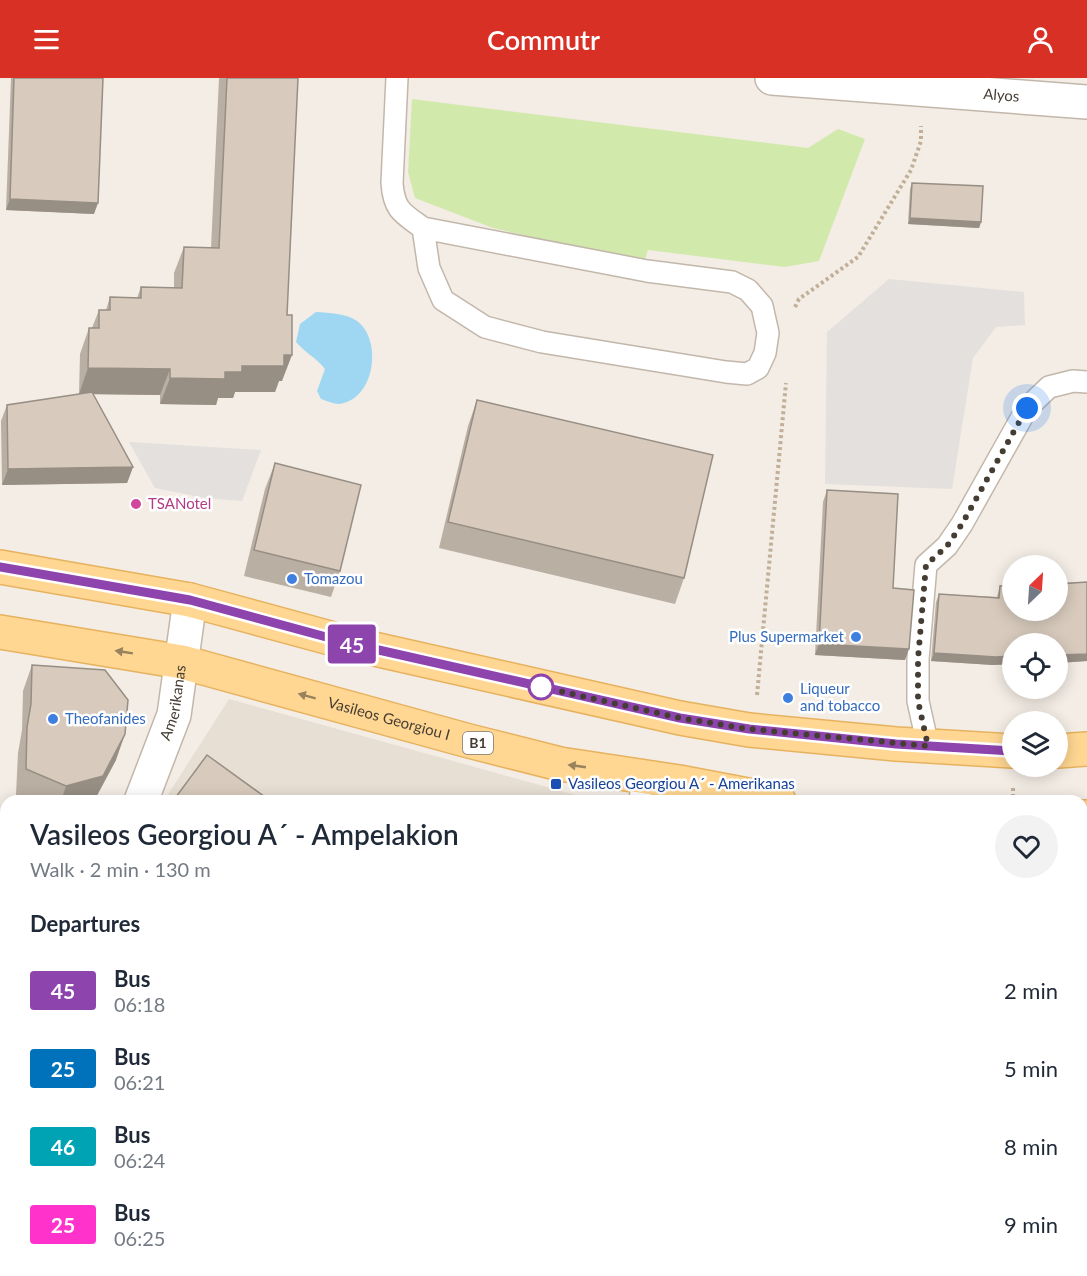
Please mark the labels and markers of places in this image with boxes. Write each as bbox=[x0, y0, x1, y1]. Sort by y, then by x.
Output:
place label: TSANotel bbox=[148, 494, 211, 512]
marker: TSANotel bbox=[129, 497, 143, 511]
place label: Tomazou bbox=[304, 569, 363, 587]
marker: Tomazou bbox=[285, 572, 299, 586]
place label: Plus Supermarket bbox=[729, 627, 845, 645]
marker: Plus Supermarket bbox=[849, 630, 863, 644]
unlabelled marker bbox=[528, 674, 554, 700]
place label: Liqueur and tobacco bbox=[800, 679, 880, 714]
marker: Liqueur and tobacco bbox=[781, 691, 795, 705]
place label: Theofanides bbox=[65, 709, 146, 727]
marker: Theofanides bbox=[46, 712, 60, 726]
place label: Vasileos Georgiou A´ - Amerikanas bbox=[568, 774, 795, 792]
marker: Vasileos Georgiou A´ - Amerikanas bbox=[549, 777, 563, 791]

